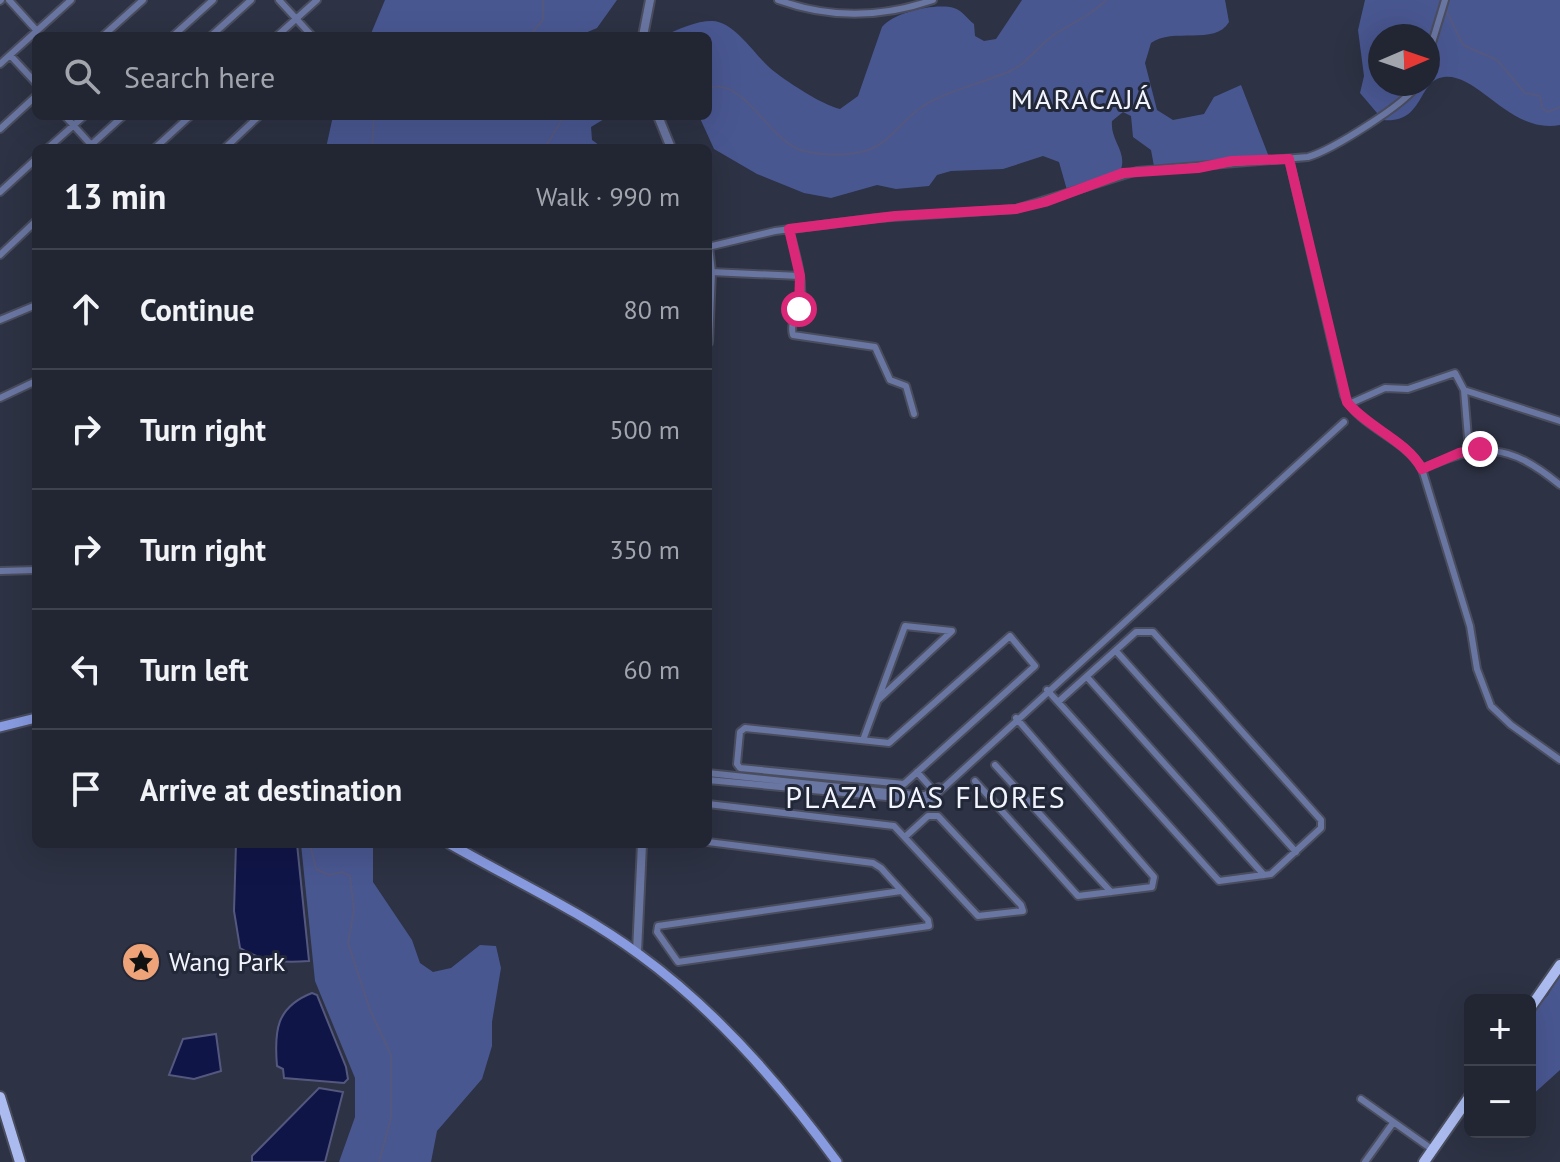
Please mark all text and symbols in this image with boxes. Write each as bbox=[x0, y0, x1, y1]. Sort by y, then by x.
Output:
north arrow bbox=[1368, 24, 1440, 96]
search box bbox=[32, 32, 712, 120]
icon: search bbox=[60, 54, 104, 98]
text: Search here bbox=[124, 57, 275, 96]
district label: MARACAJÁ bbox=[1011, 80, 1153, 117]
text: 13 min bbox=[64, 174, 166, 218]
text: Walk · 990 m bbox=[536, 180, 680, 213]
icon: ahead bbox=[64, 287, 108, 331]
text: Continue bbox=[140, 290, 254, 329]
route start bbox=[781, 291, 817, 327]
text: 80 m bbox=[624, 293, 680, 326]
icon: right bbox=[64, 407, 108, 451]
text: Turn right bbox=[140, 410, 266, 449]
text: 500 m bbox=[609, 413, 680, 446]
route end bbox=[1462, 431, 1498, 467]
icon: right bbox=[64, 527, 108, 571]
text: Turn right bbox=[140, 530, 266, 569]
text: 350 m bbox=[609, 533, 680, 566]
icon: left bbox=[64, 647, 108, 691]
text: Turn left bbox=[140, 650, 248, 689]
text: 60 m bbox=[624, 653, 680, 686]
icon: arrive bbox=[64, 767, 108, 811]
text: Arrive at destination bbox=[140, 770, 402, 809]
district label: PLAZA DAS FLORES bbox=[785, 777, 1067, 816]
place icon: Wang Park bbox=[120, 941, 162, 983]
place label: Wang Park bbox=[169, 945, 286, 978]
map controls bbox=[1464, 994, 1536, 1138]
button: + bbox=[1464, 994, 1536, 1066]
button: − bbox=[1464, 1066, 1536, 1138]

